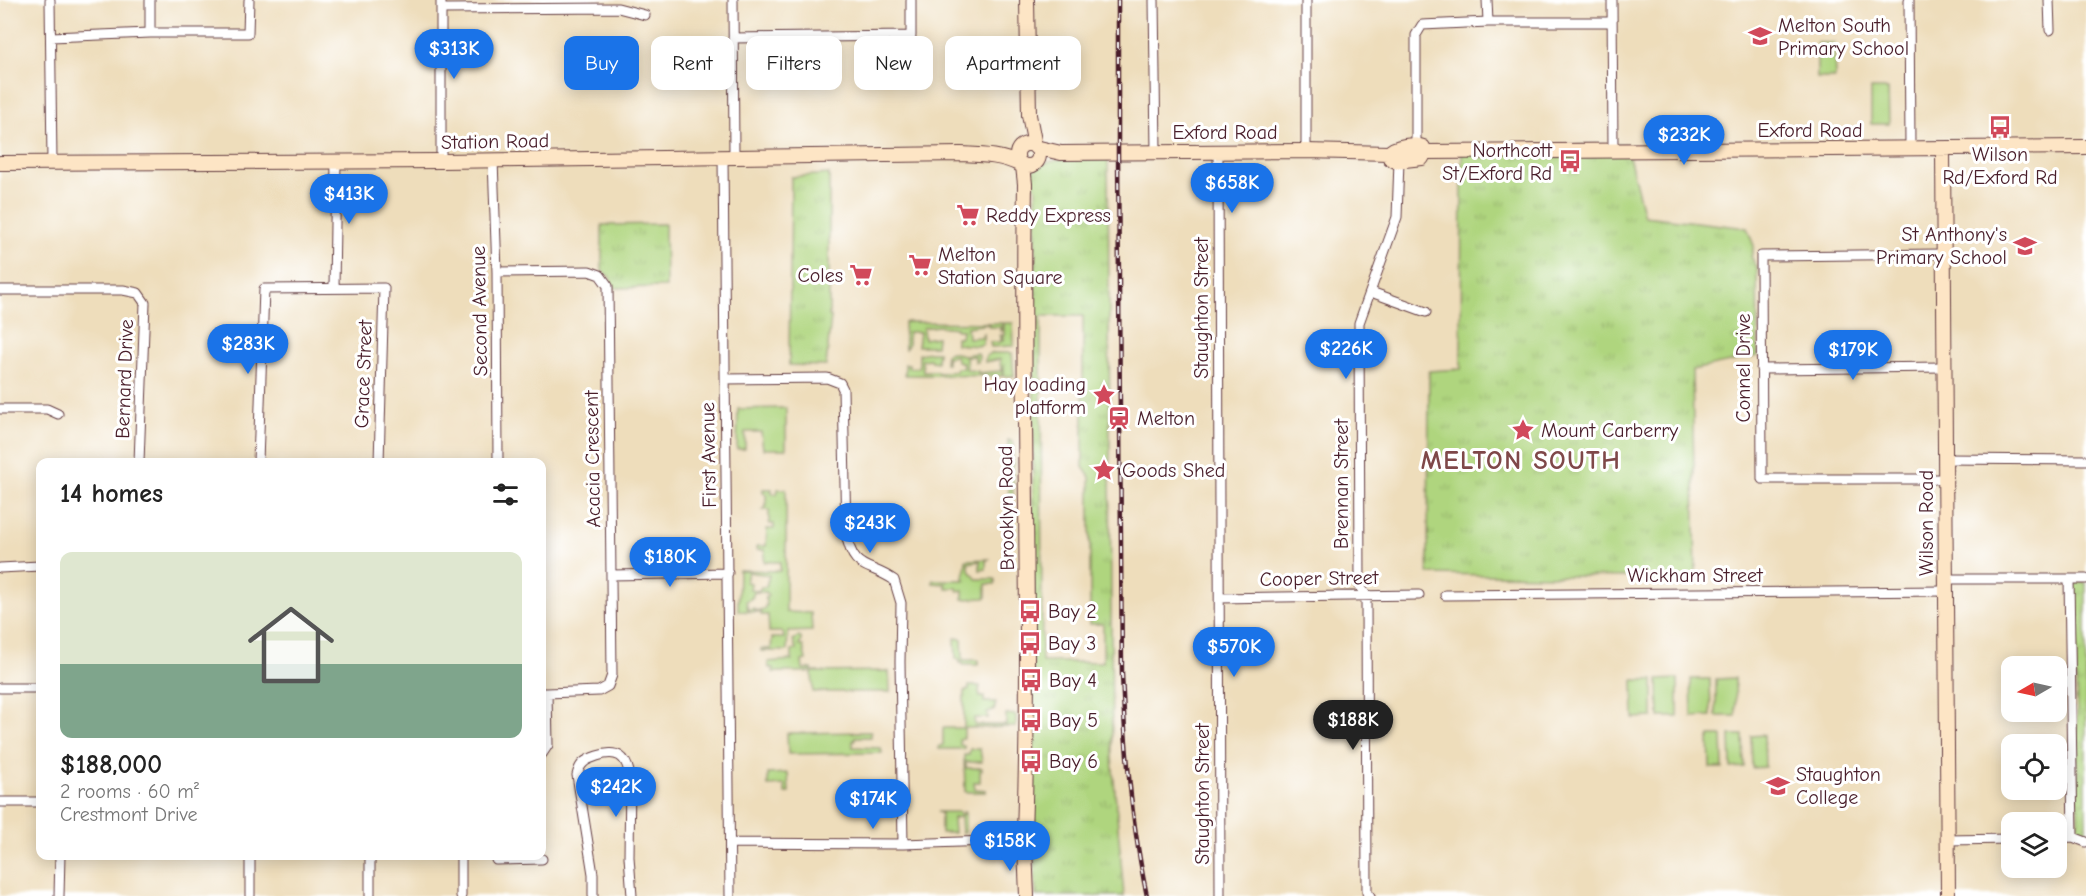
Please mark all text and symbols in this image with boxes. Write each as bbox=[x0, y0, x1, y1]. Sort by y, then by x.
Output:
place label: Melton South Primary School bbox=[1778, 14, 1909, 60]
school or university icon: Melton South Primary School bbox=[1747, 23, 1773, 49]
pin: $313K bbox=[412, 29, 496, 80]
chip: Buy bbox=[564, 36, 639, 90]
chip: Rent bbox=[651, 36, 734, 90]
chip: Filters bbox=[746, 36, 842, 90]
chip: New bbox=[854, 36, 933, 90]
chip: Apartment bbox=[945, 36, 1081, 90]
text: $313K bbox=[429, 37, 479, 60]
bus stop icon: Wilson Rd/Exford Rd bbox=[1987, 114, 2013, 140]
pin: $232K bbox=[1642, 115, 1726, 166]
street label: Exford Road bbox=[1757, 119, 1863, 142]
street label: Exford Road bbox=[1172, 121, 1278, 144]
text: $232K bbox=[1657, 123, 1711, 146]
street label: Station Road bbox=[441, 129, 549, 154]
place label: Northcott St/Exford Rd bbox=[1442, 139, 1553, 185]
place label: Wilson Rd/Exford Rd bbox=[1942, 143, 2058, 189]
bus stop icon: Northcott St/Exford Rd bbox=[1557, 148, 1583, 174]
pin: $658K bbox=[1190, 163, 1274, 214]
text: $658K bbox=[1205, 171, 1259, 194]
pin: $413K bbox=[307, 174, 391, 225]
text: $413K bbox=[324, 182, 374, 205]
supermarket icon: Reddy Express bbox=[955, 202, 981, 228]
place label: Reddy Express bbox=[986, 204, 1111, 227]
place label: St Anthony's Primary School bbox=[1876, 223, 2007, 269]
school or university icon: St Anthony's Primary School bbox=[2012, 233, 2038, 259]
street label: Staughton Street bbox=[1190, 236, 1213, 379]
place label: Melton Station Square bbox=[938, 243, 1063, 289]
street label: Second Avenue bbox=[467, 246, 492, 376]
supermarket icon: Melton Station Square bbox=[907, 252, 933, 278]
supermarket icon: Coles bbox=[848, 262, 874, 288]
place label: Coles bbox=[797, 264, 843, 287]
street label: Connel Drive bbox=[1732, 313, 1755, 423]
street label: Grace Street bbox=[350, 318, 377, 429]
street label: Bernard Drive bbox=[111, 319, 138, 439]
pin: $283K bbox=[206, 324, 290, 375]
pin: $226K bbox=[1304, 329, 1388, 380]
pin: $179K bbox=[1811, 330, 1895, 381]
text: $283K bbox=[221, 332, 275, 355]
text: $226K bbox=[1319, 337, 1373, 360]
text: $179K bbox=[1828, 338, 1878, 361]
place label: Hay loading platform bbox=[984, 373, 1086, 419]
place icon: Hay loading platform bbox=[1091, 382, 1117, 408]
street label: Acacia Crescent bbox=[580, 389, 605, 528]
street label: First Avenue bbox=[696, 402, 721, 508]
station icon: Melton bbox=[1106, 405, 1132, 431]
place label: Melton bbox=[1137, 407, 1195, 430]
place icon: Mount Carberry bbox=[1510, 417, 1536, 443]
street label: Brennan Street bbox=[1330, 418, 1353, 549]
place label: Mount Carberry bbox=[1541, 419, 1678, 442]
street label: Brooklyn Road bbox=[994, 445, 1019, 571]
district label: MELTON SOUTH bbox=[1421, 446, 1621, 476]
place icon: Goods Shed bbox=[1091, 457, 1117, 483]
place label: Goods Shed bbox=[1122, 459, 1225, 482]
street label: Wilson Road bbox=[1915, 470, 1938, 576]
icon: filters bbox=[489, 478, 522, 511]
text: 14 homes bbox=[60, 479, 163, 509]
pin: $243K bbox=[828, 503, 912, 554]
text: $243K bbox=[844, 511, 896, 534]
pin: $180K bbox=[628, 537, 712, 588]
text: $180K bbox=[644, 545, 696, 568]
street label: Wickham Street bbox=[1627, 564, 1764, 587]
street label: Cooper Street bbox=[1259, 566, 1380, 591]
icon: home bbox=[237, 591, 345, 699]
bus stop icon: Bay 2 bbox=[1017, 598, 1043, 624]
place label: Bay 2 bbox=[1048, 600, 1097, 623]
pin: $570K bbox=[1192, 627, 1276, 678]
bus stop icon: Bay 3 bbox=[1017, 630, 1043, 656]
place label: Bay 3 bbox=[1048, 632, 1096, 655]
text: $570K bbox=[1207, 635, 1261, 658]
north arrow bbox=[2001, 656, 2067, 722]
map controls bbox=[2001, 656, 2067, 878]
bus stop icon: Bay 4 bbox=[1018, 667, 1044, 693]
place label: Bay 4 bbox=[1049, 669, 1097, 692]
pin: $188K bbox=[1311, 700, 1395, 751]
bus stop icon: Bay 5 bbox=[1018, 707, 1044, 733]
text: $188K bbox=[1327, 708, 1379, 731]
place label: Bay 5 bbox=[1049, 709, 1098, 732]
street label: Staughton Street bbox=[1191, 722, 1214, 865]
button: locate bbox=[2001, 734, 2067, 800]
bus stop icon: Bay 6 bbox=[1018, 748, 1044, 774]
text: $188,000 bbox=[60, 750, 162, 780]
place label: Bay 6 bbox=[1049, 750, 1098, 773]
place label: Staughton College bbox=[1796, 763, 1881, 809]
pin: $242K bbox=[574, 767, 658, 818]
school or university icon: Staughton College bbox=[1765, 773, 1791, 799]
text: $242K bbox=[590, 775, 642, 798]
pin: $174K bbox=[831, 779, 915, 830]
text: 2 rooms · 60 m² bbox=[60, 780, 199, 803]
text: $174K bbox=[849, 787, 897, 810]
text: Crestmont Drive bbox=[60, 803, 198, 826]
button: layers bbox=[2001, 812, 2067, 878]
pin: $158K bbox=[968, 821, 1052, 872]
text: $158K bbox=[984, 829, 1036, 852]

